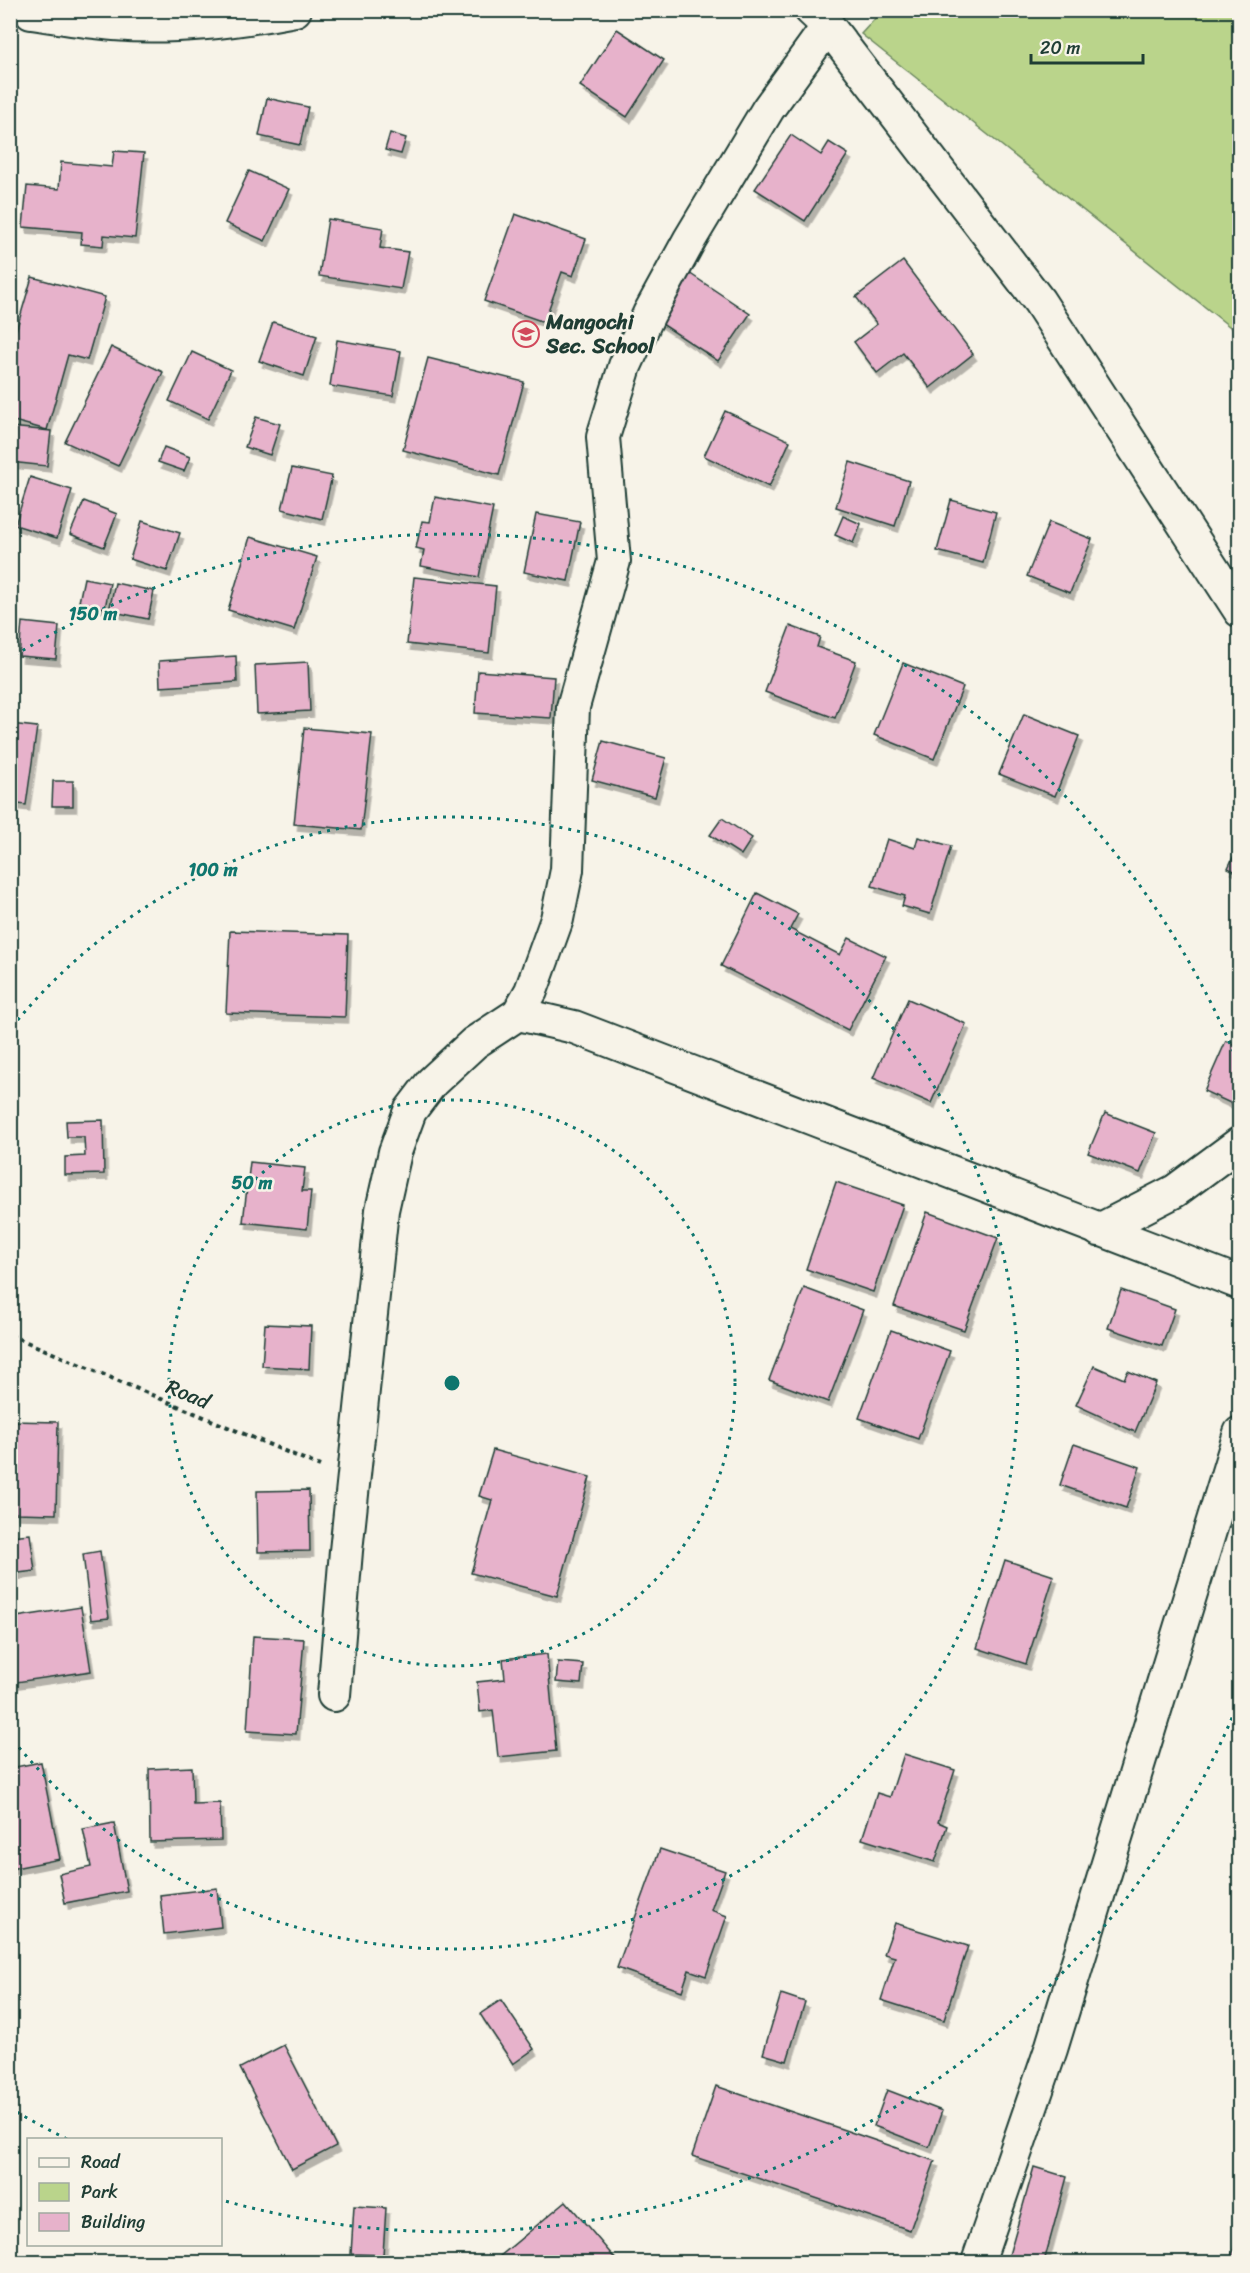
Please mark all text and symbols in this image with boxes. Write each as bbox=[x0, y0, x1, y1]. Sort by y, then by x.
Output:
scale bar bbox=[1031, 27, 1144, 65]
text: 20 m bbox=[1040, 32, 1080, 64]
place label: Mangochi Sec. School bbox=[545, 303, 655, 365]
school or university icon: Mangochi Sec. School bbox=[511, 319, 541, 349]
text: 150 m bbox=[69, 598, 117, 630]
text: 100 m bbox=[189, 854, 238, 886]
text: 50 m bbox=[232, 1167, 273, 1199]
street label: Road bbox=[160, 1368, 218, 1421]
centre of rings bbox=[442, 1373, 462, 1393]
legend bbox=[27, 2138, 222, 2246]
text: Road bbox=[81, 2146, 121, 2178]
text: Park bbox=[81, 2176, 118, 2208]
text: Building bbox=[81, 2206, 145, 2238]

